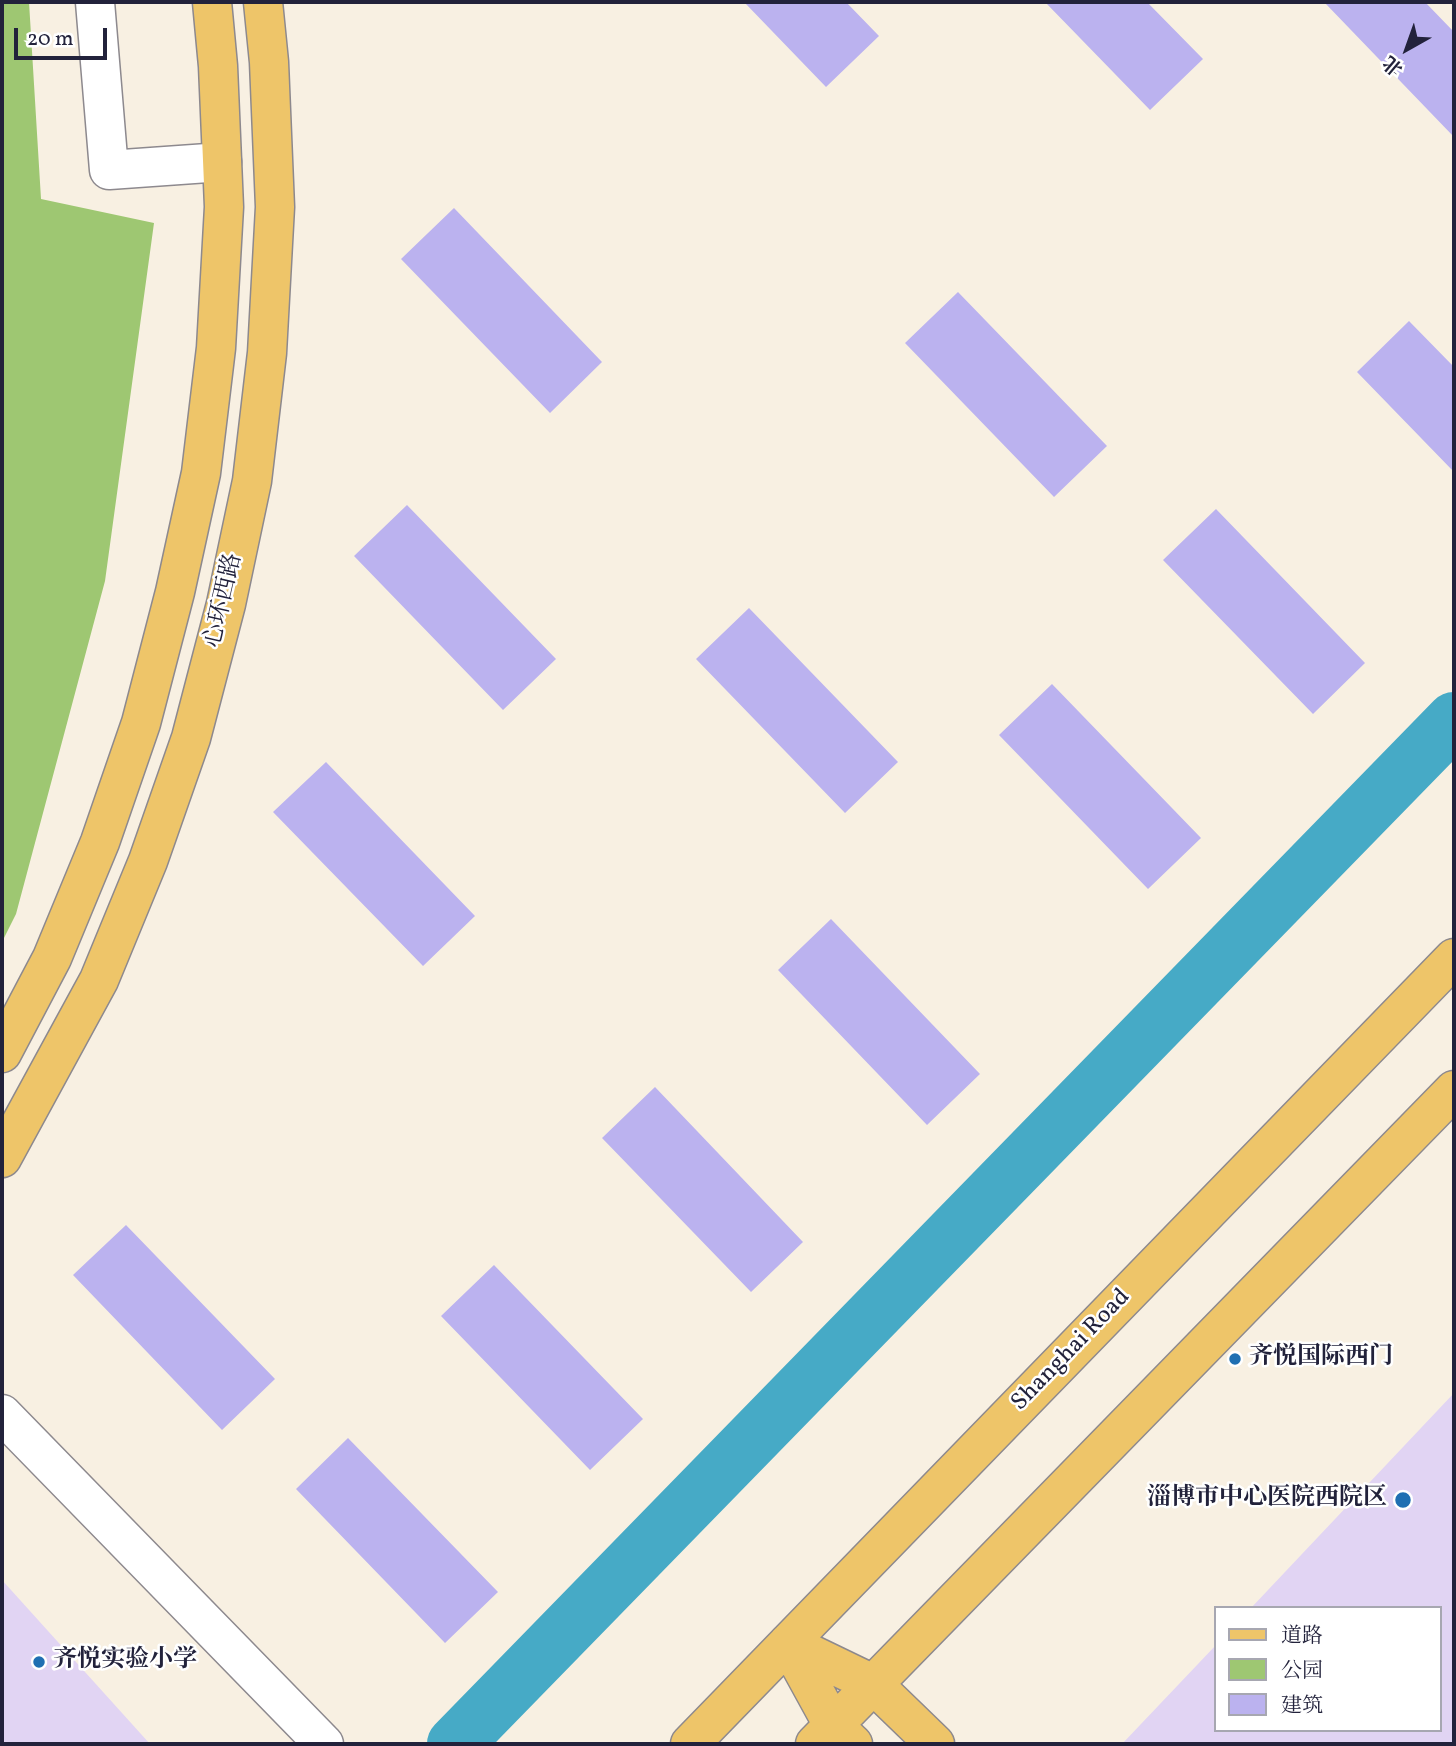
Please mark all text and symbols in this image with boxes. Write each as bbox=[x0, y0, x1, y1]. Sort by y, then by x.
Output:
scale bar bbox=[18, 14, 110, 58]
north arrow bbox=[1372, 14, 1442, 84]
text: 20 m bbox=[27, 25, 73, 54]
text: 北 bbox=[1378, 49, 1409, 81]
street label: 心环西路 bbox=[200, 551, 250, 651]
street label: Shanghai Road bbox=[1007, 1284, 1137, 1418]
place label: 齐悦国际西门 bbox=[1249, 1345, 1393, 1373]
marker: 齐悦国际西门 bbox=[1227, 1351, 1243, 1367]
place label: 淄博市中心医院西院区 bbox=[1147, 1486, 1387, 1514]
marker: 淄博市中心医院西院区 bbox=[1393, 1490, 1413, 1510]
legend bbox=[1214, 1606, 1442, 1732]
text: 道路 bbox=[1281, 1622, 1323, 1651]
place label: 齐悦实验小学 bbox=[53, 1648, 197, 1676]
marker: 齐悦实验小学 bbox=[31, 1654, 47, 1670]
text: 公园 bbox=[1281, 1657, 1323, 1686]
text: 建筑 bbox=[1281, 1692, 1323, 1721]

